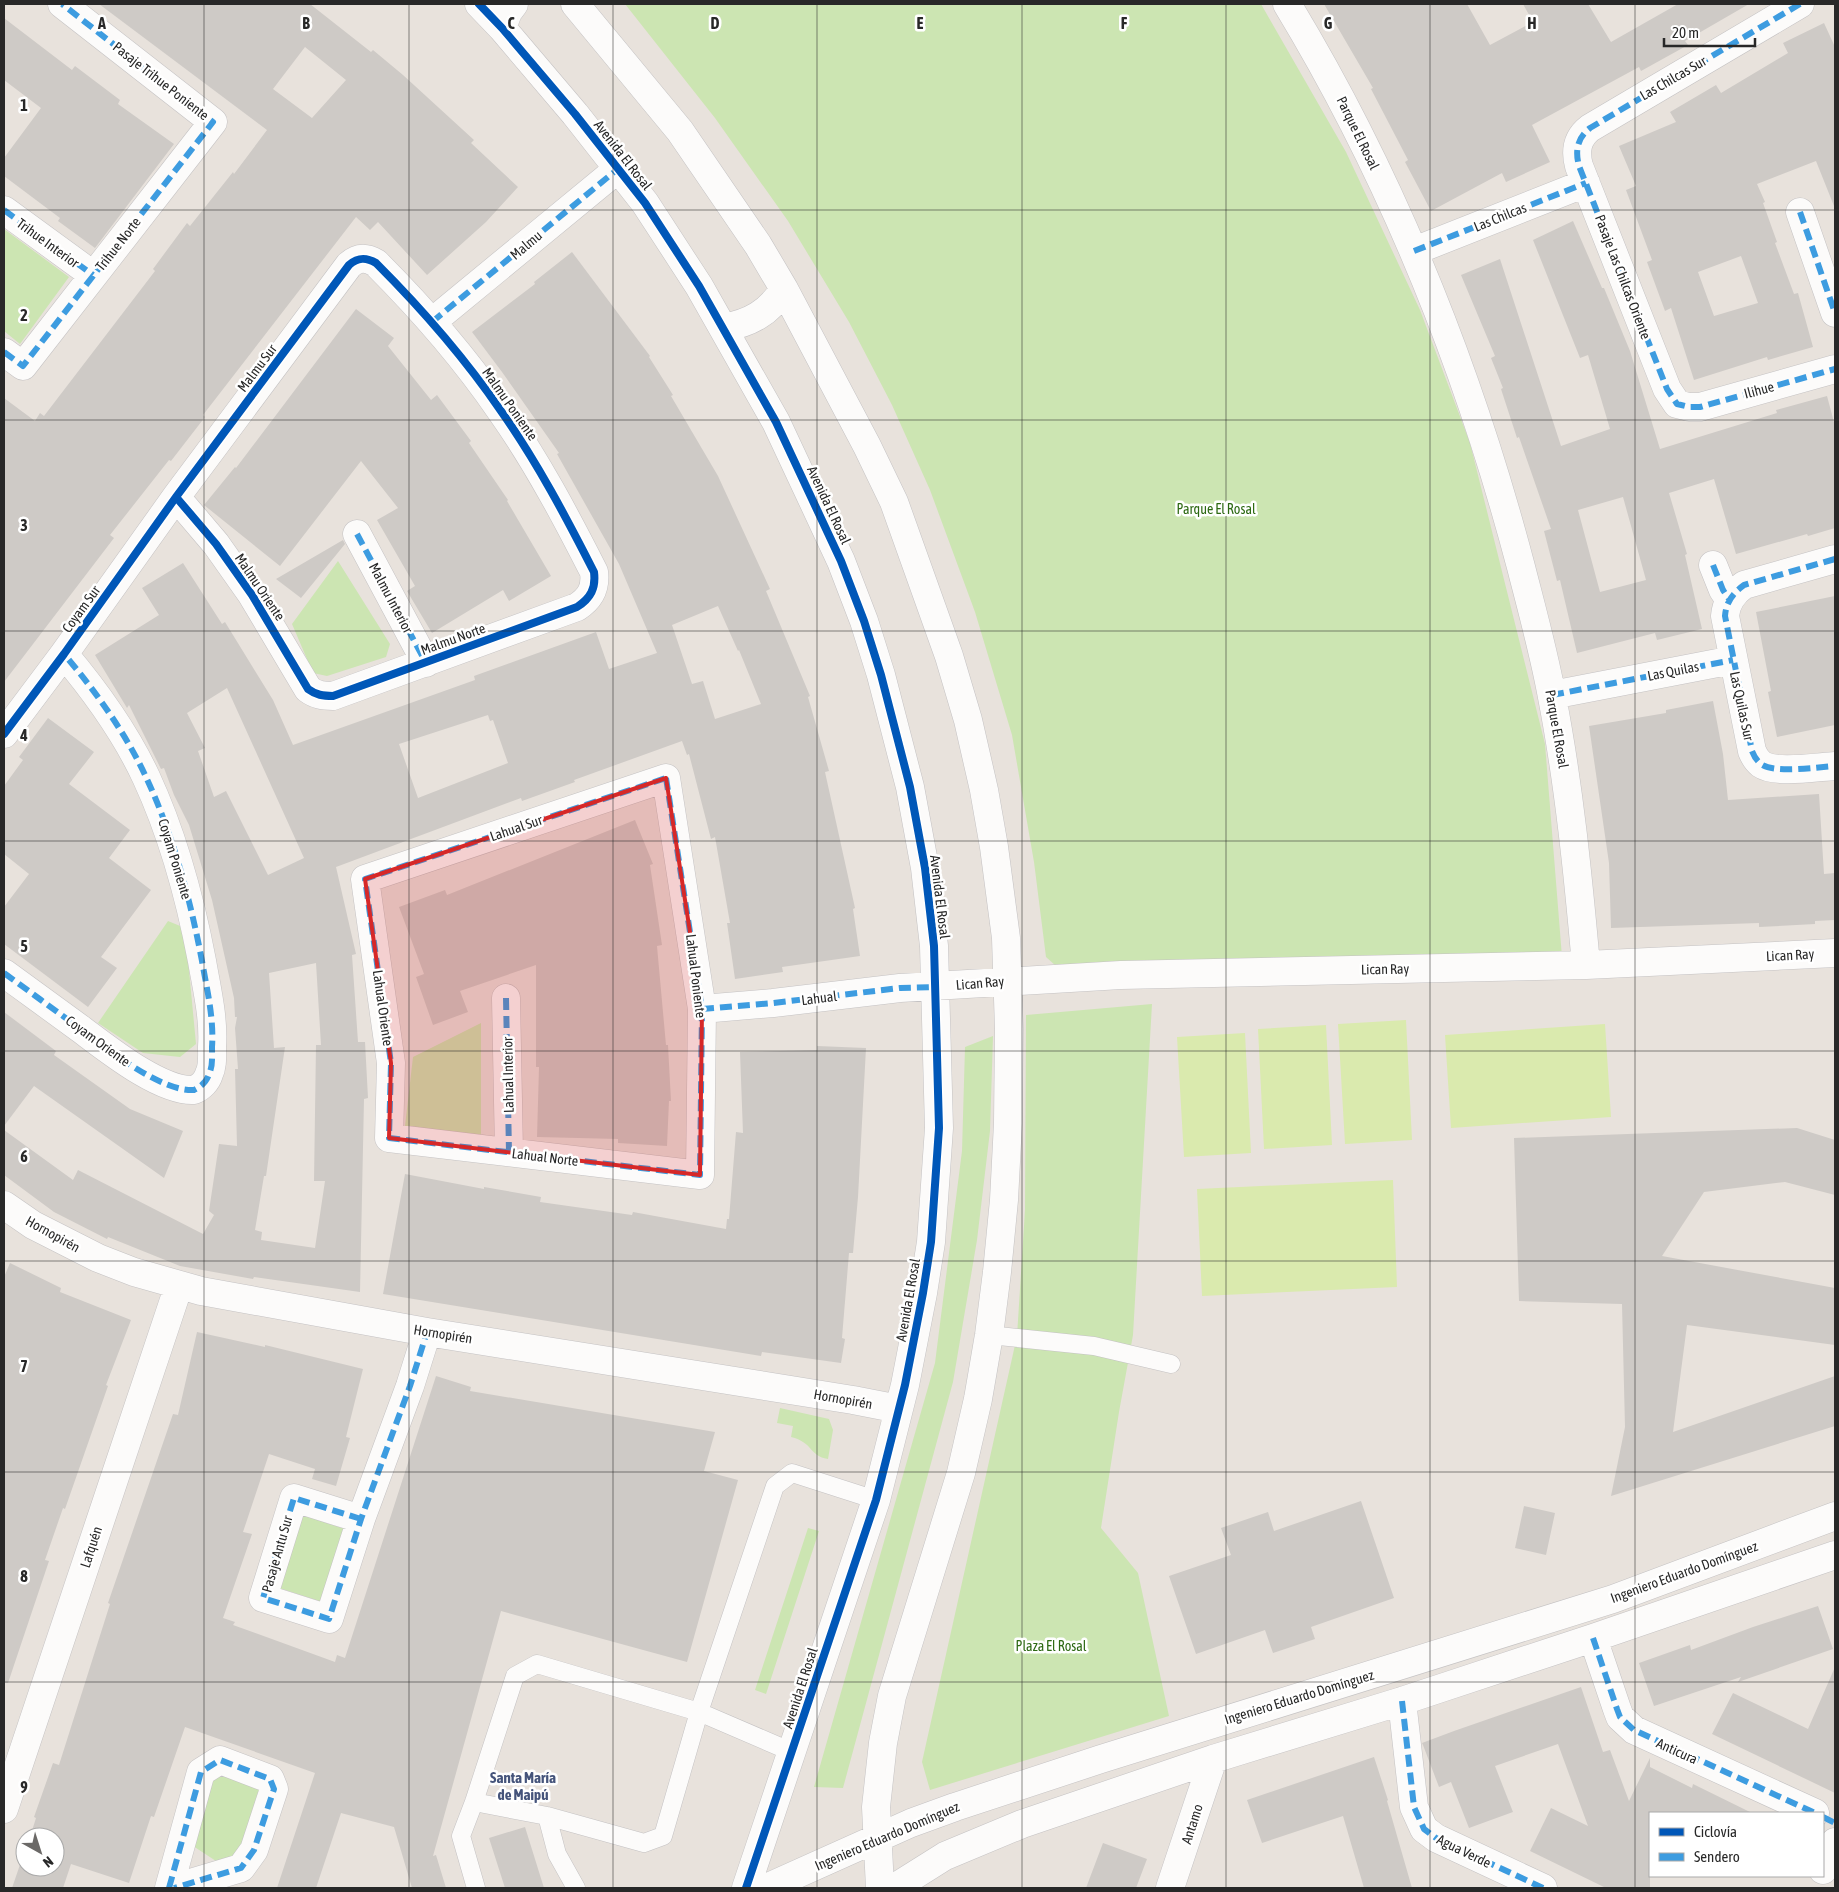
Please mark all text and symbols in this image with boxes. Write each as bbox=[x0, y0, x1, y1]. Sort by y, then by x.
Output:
text: A bbox=[97, 14, 106, 32]
text: B bbox=[302, 14, 310, 32]
text: C bbox=[507, 14, 515, 32]
text: D bbox=[711, 14, 720, 32]
text: E bbox=[917, 14, 924, 32]
text: F bbox=[1121, 14, 1128, 32]
text: G bbox=[1324, 14, 1333, 32]
text: H bbox=[1527, 14, 1537, 32]
scale bar bbox=[1664, 15, 1755, 47]
text: 20 m bbox=[1672, 24, 1699, 41]
street label: Pasaje Trihue Poniente bbox=[110, 39, 212, 123]
street label: Las Chilcas Sur bbox=[1637, 52, 1710, 103]
street label: Parque El Rosal bbox=[1333, 94, 1383, 172]
text: 1 bbox=[20, 96, 28, 114]
street label: Avenida El Rosal bbox=[591, 117, 655, 193]
street label: Las Chilcas bbox=[1471, 199, 1529, 235]
street label: Pasaje Las Chilcas Oriente bbox=[1592, 212, 1654, 342]
street label: Trihue Norte bbox=[92, 214, 144, 274]
street label: Trihue Interior bbox=[14, 215, 83, 271]
street label: Malmu bbox=[507, 227, 545, 263]
text: 2 bbox=[20, 306, 28, 324]
street label: Malmu Sur bbox=[234, 340, 280, 395]
street label: Malmu Poniente bbox=[479, 365, 541, 443]
street label: Ilihue bbox=[1742, 378, 1776, 402]
street label: Avenida El Rosal bbox=[804, 463, 854, 547]
park label: Parque El Rosal bbox=[1176, 501, 1256, 517]
text: 3 bbox=[20, 516, 28, 534]
street label: Malmu Oriente bbox=[232, 550, 288, 624]
street label: Malmu Interior bbox=[366, 560, 417, 637]
street label: Coyam Sur bbox=[59, 582, 104, 635]
street label: Malmu Norte bbox=[419, 620, 487, 658]
street label: Las Quilas bbox=[1646, 658, 1700, 684]
street label: Las Quilas Sur bbox=[1727, 670, 1757, 743]
street label: Parque El Rosal bbox=[1542, 689, 1572, 770]
text: 4 bbox=[19, 726, 28, 744]
street label: Lahual Sur bbox=[488, 811, 545, 844]
street label: Coyam Poniente bbox=[155, 817, 195, 901]
street label: Avenida El Rosal bbox=[927, 854, 953, 940]
street label: Lahual Poniente bbox=[683, 933, 709, 1019]
text: 5 bbox=[20, 937, 28, 955]
street label: Lican Ray bbox=[1765, 946, 1815, 964]
street label: Lican Ray bbox=[1361, 961, 1410, 977]
street label: Lahual Oriente bbox=[370, 969, 396, 1047]
street label: Lican Ray bbox=[955, 973, 1005, 993]
street label: Lahual bbox=[800, 988, 838, 1008]
street label: Coyam Oriente bbox=[63, 1012, 133, 1070]
street label: Lahual Interior bbox=[499, 1036, 517, 1113]
street label: Lahual Norte bbox=[511, 1145, 579, 1169]
text: 6 bbox=[20, 1147, 28, 1165]
street label: Hornopirén bbox=[23, 1213, 83, 1255]
street label: Avenida El Rosal bbox=[893, 1257, 923, 1343]
street label: Hornopirén bbox=[412, 1321, 474, 1347]
text: 7 bbox=[20, 1357, 28, 1375]
street label: Hornopirén bbox=[812, 1386, 874, 1412]
street label: Pasaje Antu Sur bbox=[258, 1513, 296, 1594]
street label: Lafquén bbox=[77, 1524, 105, 1570]
street label: Ingeniero Eduardo Domínguez bbox=[1608, 1538, 1760, 1606]
text: 8 bbox=[20, 1567, 28, 1585]
park label: Plaza El Rosal bbox=[1016, 1638, 1087, 1654]
street label: Avenida El Rosal bbox=[779, 1645, 821, 1731]
street label: Ingeniero Eduardo Domínguez bbox=[1222, 1667, 1376, 1727]
street label: Anticura bbox=[1654, 1735, 1700, 1767]
district label: Santa María de Maipú bbox=[490, 1769, 556, 1803]
text: 9 bbox=[20, 1778, 28, 1796]
street label: Ingeniero Eduardo Domínguez bbox=[812, 1798, 962, 1874]
street label: Antamo bbox=[1178, 1802, 1206, 1846]
legend bbox=[1649, 1812, 1824, 1877]
text: Ciclovía bbox=[1694, 1823, 1737, 1840]
north arrow bbox=[15, 1827, 65, 1877]
street label: Agua Verde bbox=[1434, 1831, 1494, 1871]
text: Sendero bbox=[1694, 1848, 1740, 1865]
text: N bbox=[40, 1853, 56, 1871]

